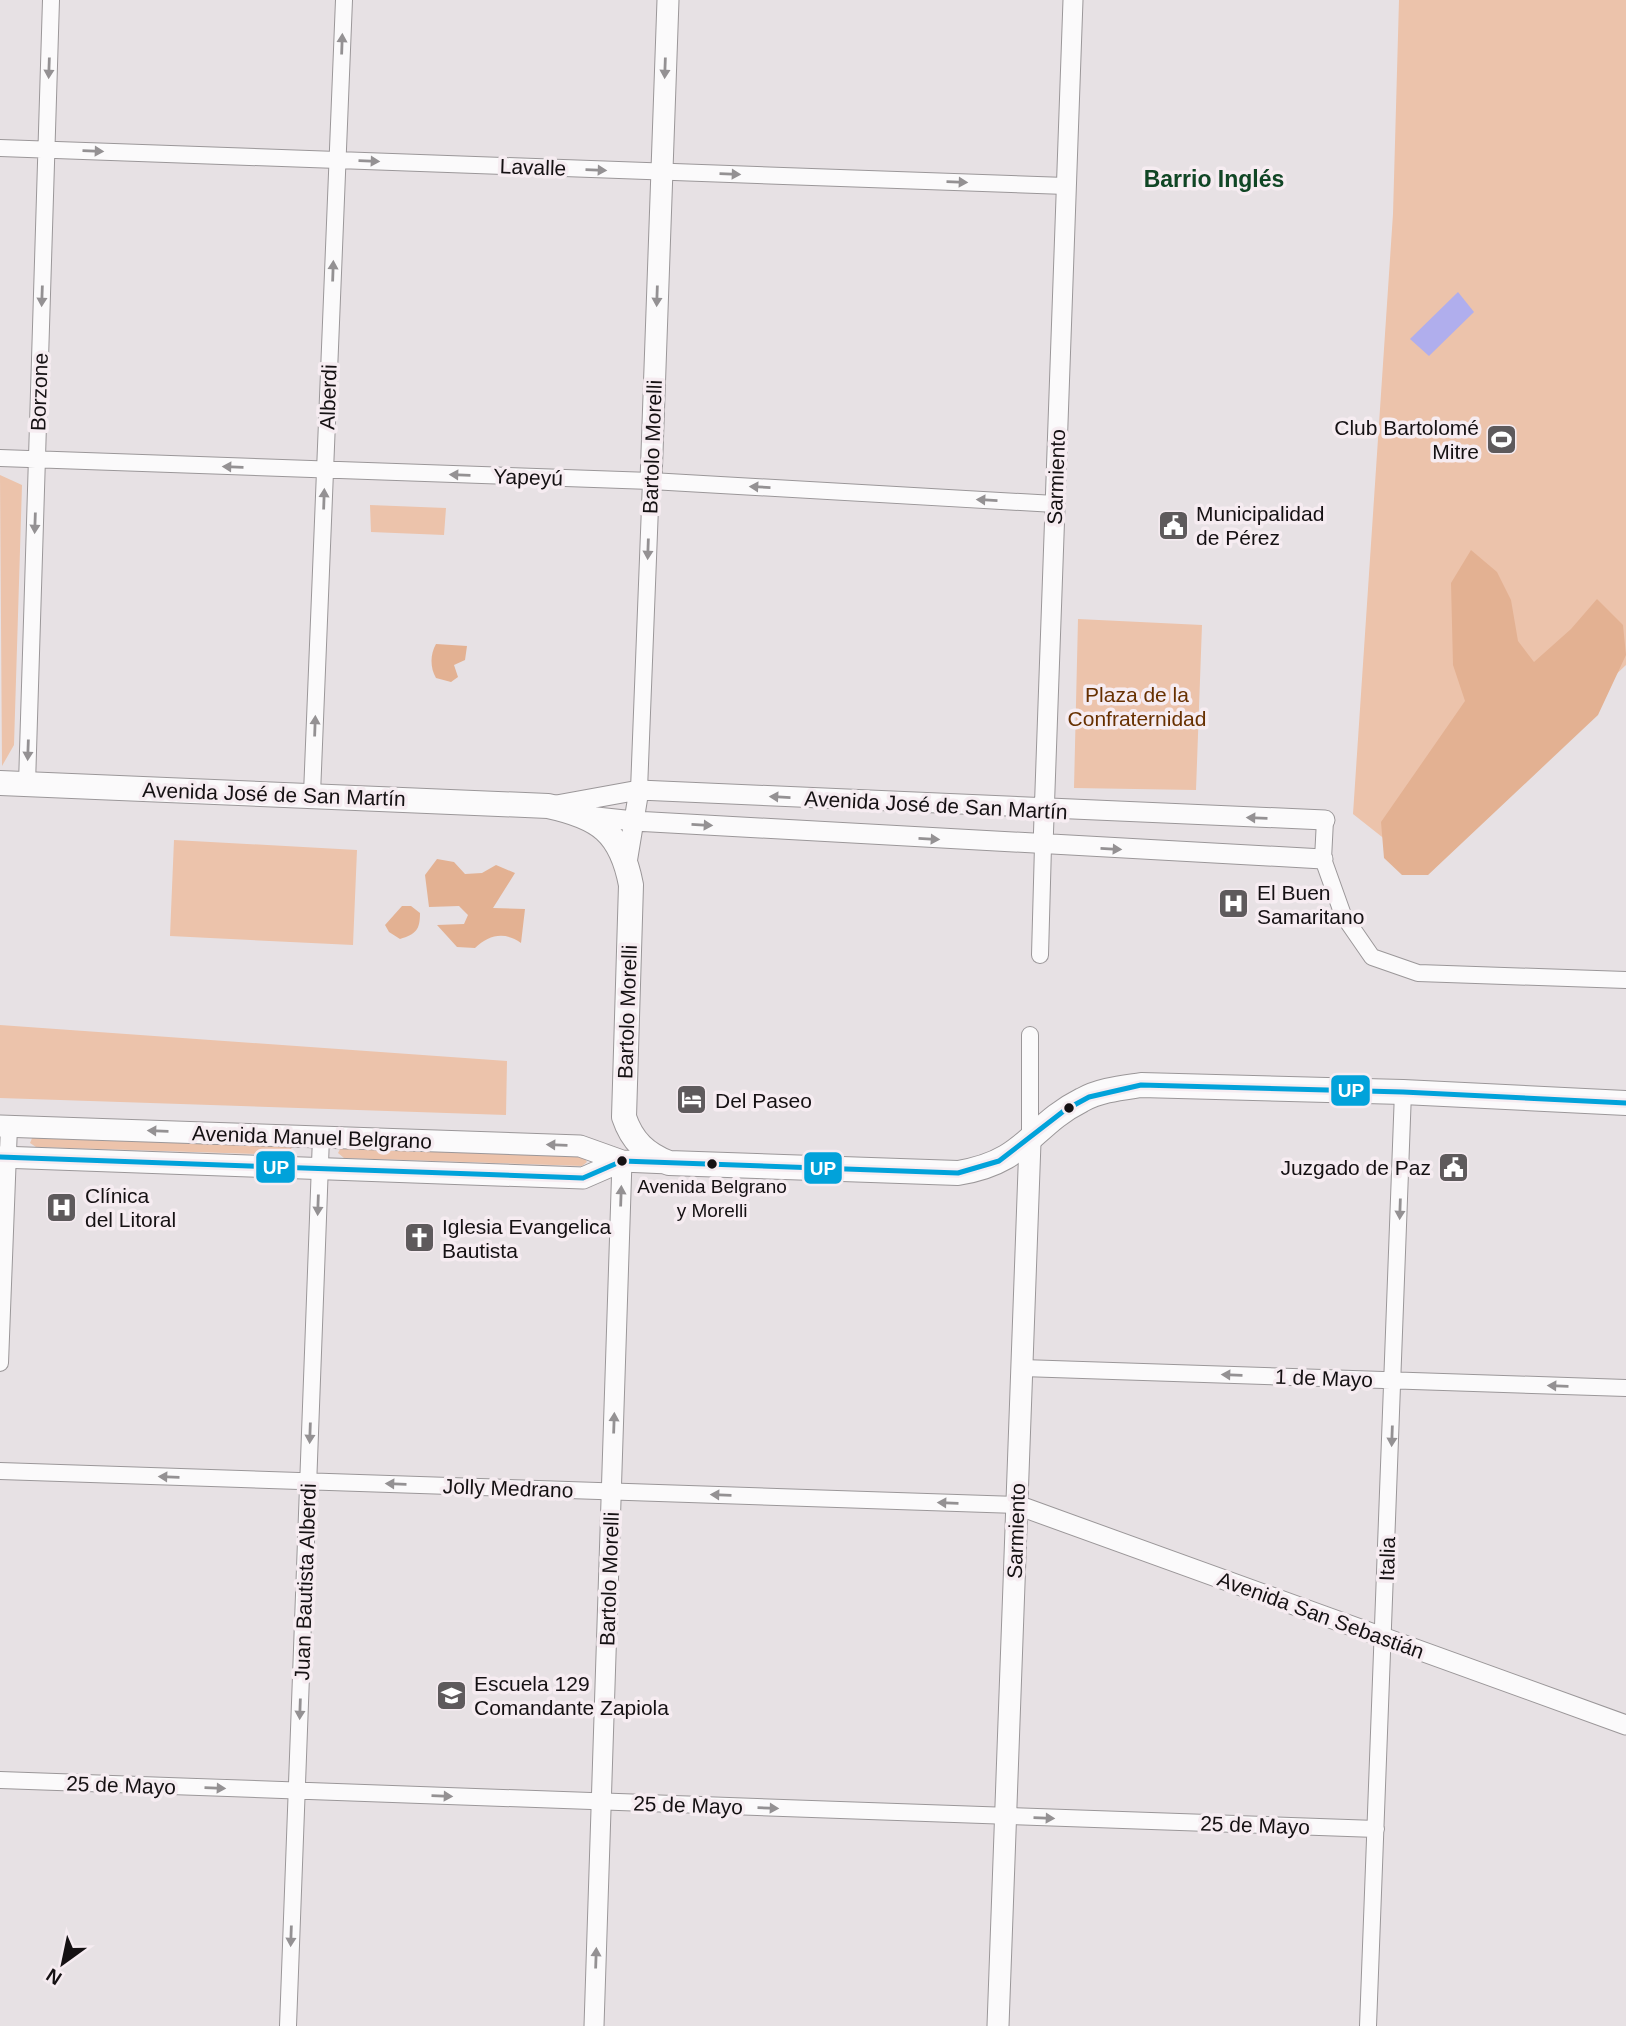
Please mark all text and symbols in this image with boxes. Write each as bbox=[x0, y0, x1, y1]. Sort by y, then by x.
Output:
one-way arrow bbox=[336, 33, 347, 55]
one-way arrow bbox=[44, 57, 55, 79]
one-way arrow bbox=[660, 57, 671, 79]
one-way arrow bbox=[82, 146, 104, 157]
street label: Lavalle bbox=[499, 154, 567, 180]
one-way arrow bbox=[358, 156, 380, 167]
one-way arrow bbox=[586, 164, 608, 175]
district label: Barrio Inglés bbox=[1144, 166, 1284, 192]
one-way arrow bbox=[719, 169, 741, 180]
one-way arrow bbox=[947, 177, 969, 188]
one-way arrow bbox=[327, 260, 338, 282]
one-way arrow bbox=[36, 285, 48, 307]
one-way arrow bbox=[652, 285, 663, 307]
street label: Borzone bbox=[26, 353, 52, 431]
street label: Alberdi bbox=[315, 364, 341, 430]
street label: Bartolo Morelli bbox=[638, 380, 666, 514]
place label: Club Bartolomé Mitre bbox=[1334, 416, 1479, 463]
sports icon: Club Bartolomé Mitre bbox=[1485, 422, 1519, 456]
street label: Sarmiento bbox=[1043, 429, 1069, 525]
one-way arrow bbox=[221, 462, 243, 473]
street label: Yapeyú bbox=[493, 464, 563, 490]
one-way arrow bbox=[449, 470, 471, 481]
one-way arrow bbox=[748, 482, 770, 493]
one-way arrow bbox=[318, 487, 329, 509]
one-way arrow bbox=[975, 495, 997, 506]
place label: Municipalidad de Pérez bbox=[1196, 502, 1324, 549]
public building icon: Municipalidad de Pérez bbox=[1156, 508, 1190, 542]
one-way arrow bbox=[29, 512, 40, 534]
one-way arrow bbox=[642, 539, 654, 561]
park label: Plaza de la Confraternidad bbox=[1068, 683, 1206, 730]
one-way arrow bbox=[309, 715, 320, 737]
one-way arrow bbox=[22, 740, 33, 762]
street label: Avenida José de San Martín bbox=[142, 778, 406, 810]
street label: Avenida José de San Martín bbox=[804, 787, 1068, 823]
one-way arrow bbox=[768, 792, 790, 803]
one-way arrow bbox=[1245, 812, 1267, 824]
one-way arrow bbox=[691, 820, 713, 831]
one-way arrow bbox=[918, 834, 940, 845]
one-way arrow bbox=[1100, 843, 1122, 854]
place label: El Buen Samaritano bbox=[1257, 881, 1364, 928]
hospital icon: El Buen Samaritano bbox=[1217, 887, 1251, 921]
street label: Bartolo Morelli bbox=[613, 945, 641, 1079]
line badge: UP bbox=[1330, 1074, 1371, 1107]
text: UP bbox=[1338, 1080, 1365, 1101]
hotel icon: Del Paseo bbox=[675, 1083, 709, 1117]
place label: Del Paseo bbox=[715, 1089, 812, 1112]
unlabelled marker bbox=[1062, 1101, 1076, 1115]
street label: Avenida Manuel Belgrano bbox=[192, 1121, 432, 1153]
one-way arrow bbox=[147, 1126, 169, 1137]
one-way arrow bbox=[545, 1140, 567, 1151]
line badge: UP bbox=[255, 1150, 296, 1184]
public building icon: Juzgado de Paz bbox=[1437, 1150, 1471, 1184]
line badge: UP bbox=[803, 1151, 843, 1185]
unlabelled marker bbox=[615, 1154, 629, 1168]
place label: Juzgado de Paz bbox=[1280, 1156, 1431, 1179]
text: UP bbox=[263, 1157, 290, 1178]
marker: Avenida Belgrano y Morelli bbox=[705, 1157, 719, 1171]
text: UP bbox=[810, 1158, 837, 1179]
place label: Avenida Belgrano y Morelli bbox=[637, 1176, 787, 1221]
place label: Clínica del Litoral bbox=[85, 1184, 176, 1231]
one-way arrow bbox=[616, 1185, 627, 1207]
hospital icon: Clínica del Litoral bbox=[45, 1190, 79, 1224]
one-way arrow bbox=[313, 1194, 324, 1216]
one-way arrow bbox=[1394, 1198, 1405, 1220]
place label: Iglesia Evangelica Bautista bbox=[442, 1215, 612, 1262]
church icon: Iglesia Evangelica Bautista bbox=[402, 1221, 436, 1255]
street label: 1 de Mayo bbox=[1275, 1365, 1373, 1391]
one-way arrow bbox=[1221, 1369, 1243, 1381]
one-way arrow bbox=[1547, 1380, 1569, 1391]
one-way arrow bbox=[608, 1412, 619, 1434]
one-way arrow bbox=[305, 1422, 316, 1444]
one-way arrow bbox=[1386, 1426, 1397, 1448]
one-way arrow bbox=[158, 1471, 180, 1483]
street label: Jolly Medrano bbox=[442, 1474, 574, 1502]
one-way arrow bbox=[385, 1479, 407, 1490]
street label: Juan Bautista Alberdi bbox=[290, 1483, 320, 1681]
street label: Sarmiento bbox=[1003, 1483, 1029, 1579]
one-way arrow bbox=[710, 1490, 732, 1501]
one-way arrow bbox=[937, 1497, 959, 1508]
street label: Bartolo Morelli bbox=[595, 1512, 623, 1646]
street label: Italia bbox=[1375, 1536, 1399, 1582]
street label: Avenida San Sebastián bbox=[1215, 1567, 1427, 1663]
place label: Escuela 129 Comandante Zapiola bbox=[474, 1672, 669, 1719]
school or university icon: Escuela 129 Comandante Zapiola bbox=[434, 1678, 468, 1712]
one-way arrow bbox=[294, 1698, 305, 1720]
street label: 25 de Mayo bbox=[66, 1772, 176, 1798]
one-way arrow bbox=[204, 1783, 226, 1794]
one-way arrow bbox=[432, 1791, 454, 1802]
street label: 25 de Mayo bbox=[633, 1792, 743, 1818]
one-way arrow bbox=[757, 1802, 779, 1813]
one-way arrow bbox=[1033, 1812, 1055, 1823]
street label: 25 de Mayo bbox=[1200, 1812, 1310, 1838]
one-way arrow bbox=[286, 1925, 297, 1947]
north arrow bbox=[28, 1928, 98, 1998]
one-way arrow bbox=[591, 1947, 602, 1969]
text: N bbox=[43, 1964, 65, 1989]

